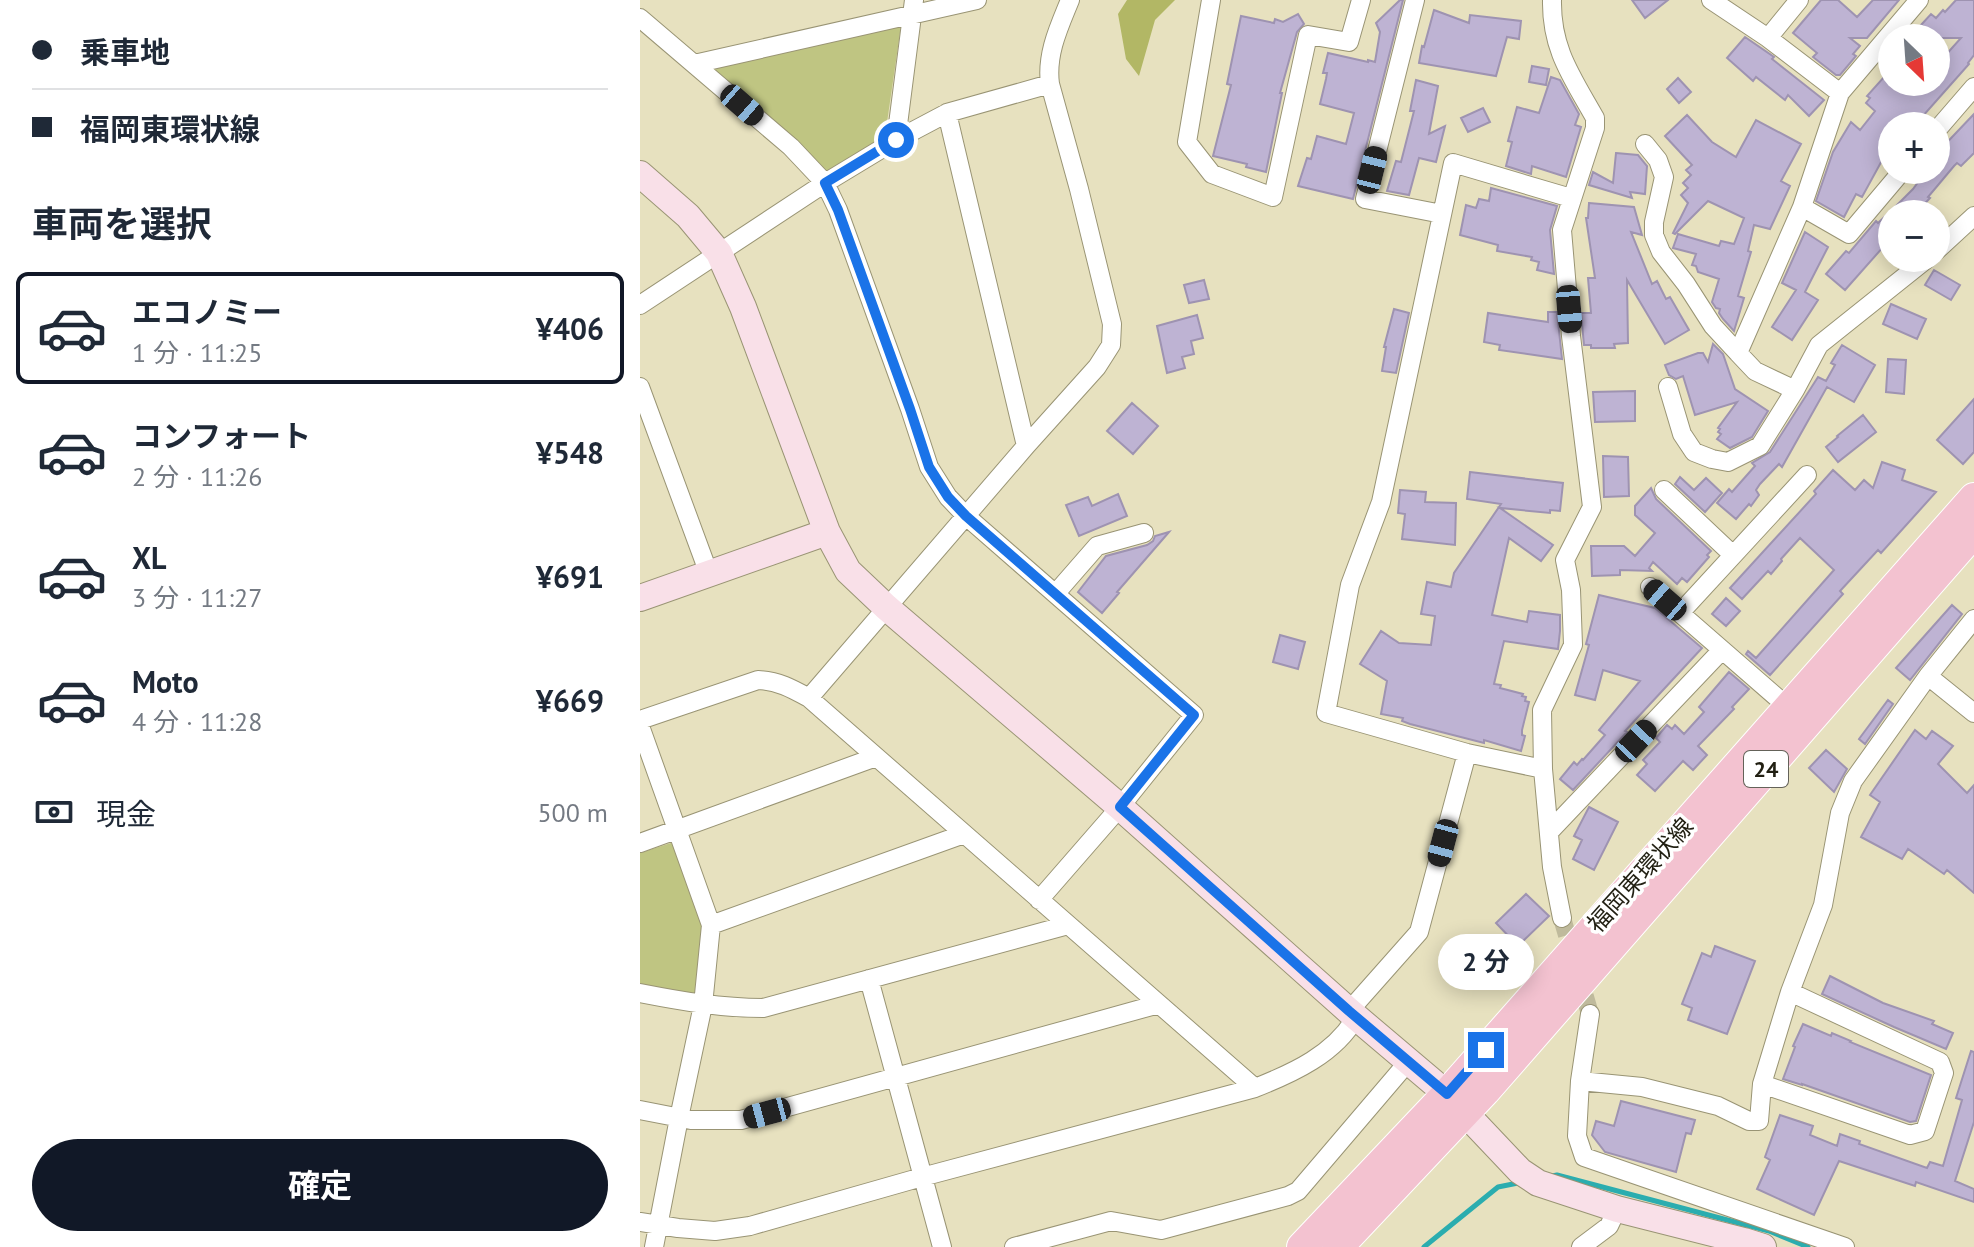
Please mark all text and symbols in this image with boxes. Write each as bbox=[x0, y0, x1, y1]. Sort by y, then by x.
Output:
north arrow bbox=[1878, 24, 1950, 96]
map controls bbox=[1878, 24, 1950, 272]
text: 乗車地 bbox=[80, 32, 170, 71]
car bbox=[716, 80, 768, 130]
text: 福岡東環状線 bbox=[80, 109, 260, 148]
button: + bbox=[1878, 112, 1950, 184]
route start bbox=[878, 122, 914, 158]
car bbox=[1355, 144, 1389, 196]
text: 車両を選択 bbox=[32, 200, 212, 247]
button: − bbox=[1878, 200, 1950, 272]
car bbox=[1555, 284, 1583, 334]
icon: car bbox=[36, 292, 108, 364]
text: エコノミー bbox=[132, 292, 282, 331]
text: ¥406 bbox=[536, 309, 604, 348]
text: 1 分 · 11:25 bbox=[132, 336, 262, 369]
icon: car bbox=[36, 416, 108, 488]
text: コンフォート bbox=[132, 416, 311, 455]
text: ¥548 bbox=[536, 433, 604, 472]
text: 2 分 · 11:26 bbox=[132, 460, 262, 493]
text: XL bbox=[132, 538, 166, 577]
icon: car bbox=[36, 540, 108, 612]
text: ¥691 bbox=[536, 557, 604, 596]
car bbox=[1639, 575, 1691, 625]
text: 3 分 · 11:27 bbox=[132, 581, 262, 614]
text: Moto bbox=[132, 662, 199, 701]
icon: car bbox=[36, 664, 108, 736]
text: ¥669 bbox=[536, 681, 604, 720]
text: 4 分 · 11:28 bbox=[132, 705, 262, 738]
car bbox=[1611, 715, 1661, 767]
road number: 24 bbox=[1744, 751, 1788, 787]
icon: cash bbox=[32, 790, 76, 834]
text: 現金 bbox=[96, 794, 156, 833]
text: 500 m bbox=[537, 796, 608, 829]
street label: 福岡東環状線 bbox=[1580, 811, 1700, 939]
car bbox=[1425, 817, 1461, 869]
callout: 2 分 bbox=[1438, 934, 1534, 990]
text: 2 分 bbox=[1462, 945, 1510, 978]
route end bbox=[1468, 1032, 1504, 1068]
car bbox=[741, 1095, 793, 1131]
button: 確定 bbox=[32, 1139, 608, 1231]

